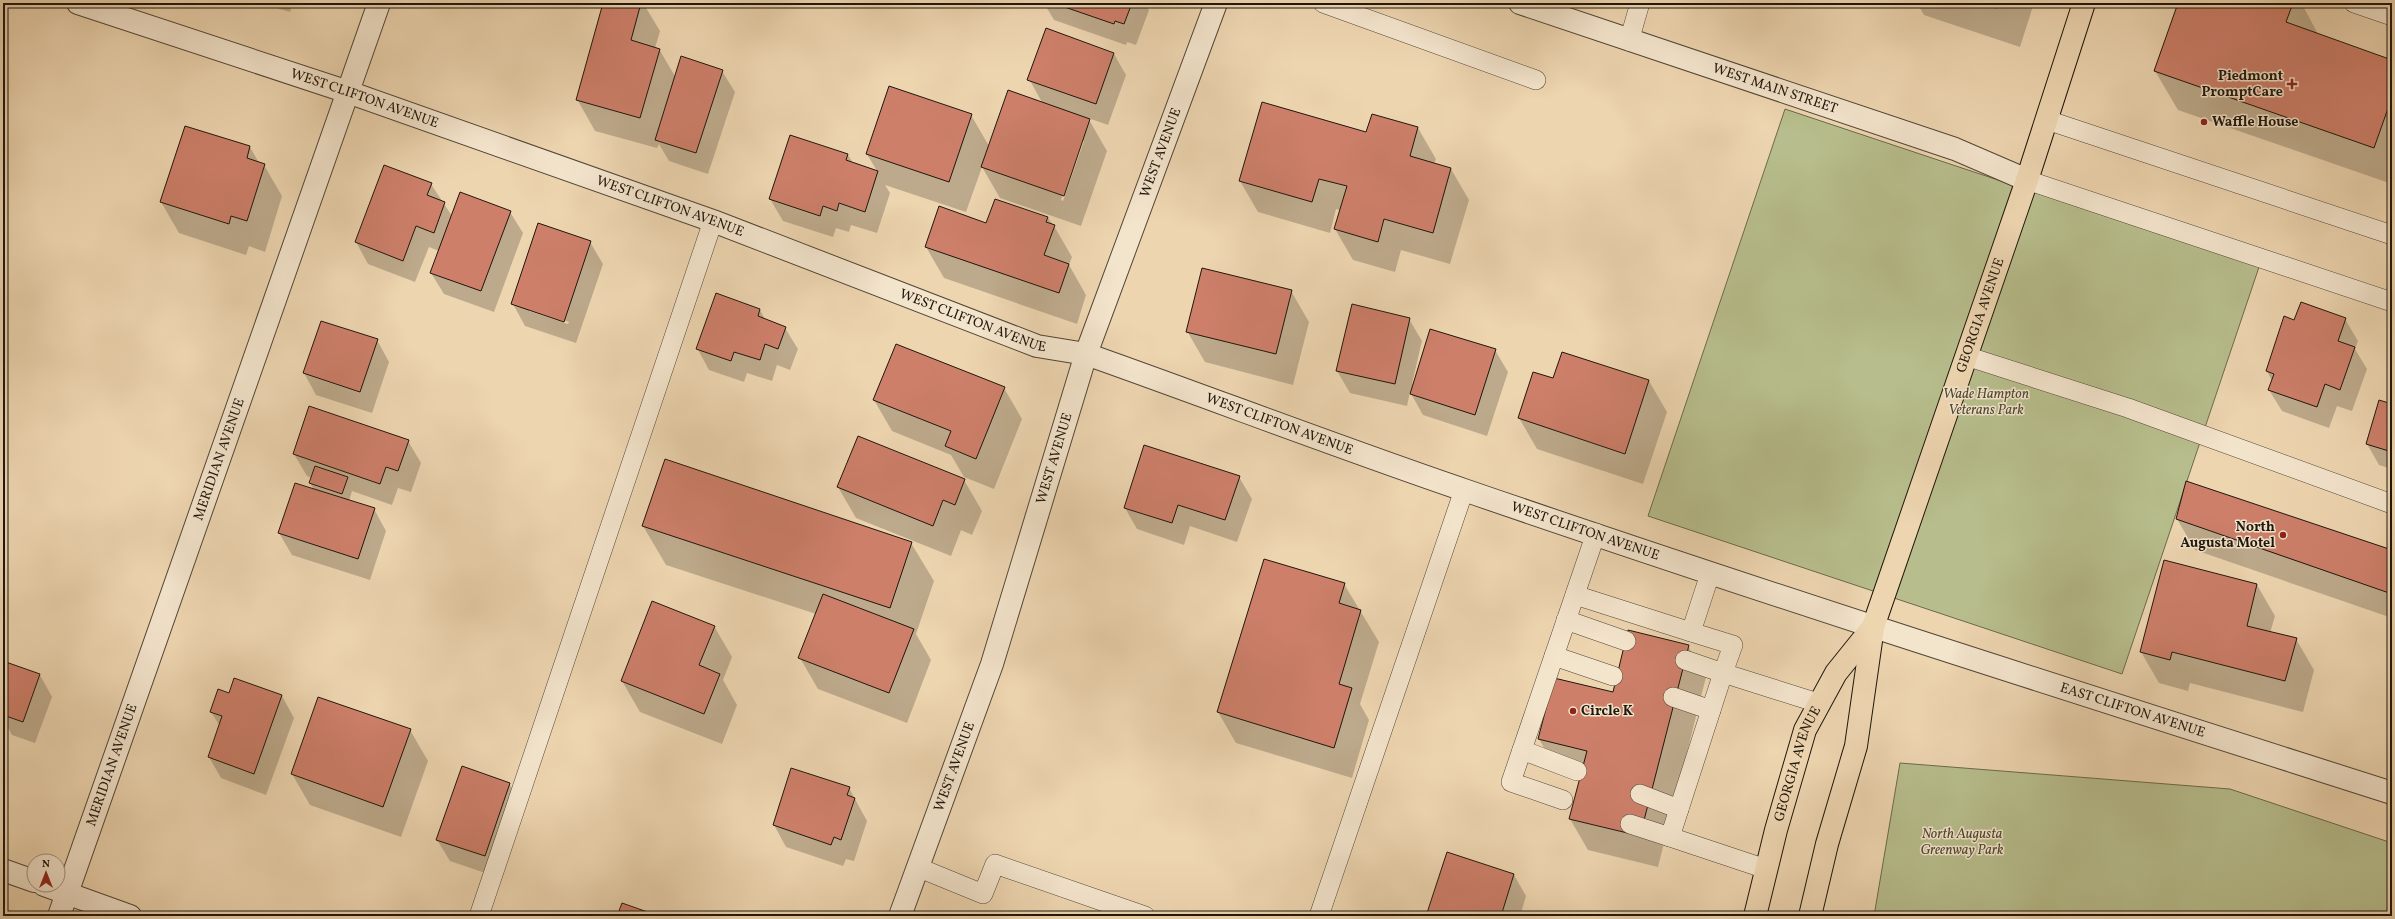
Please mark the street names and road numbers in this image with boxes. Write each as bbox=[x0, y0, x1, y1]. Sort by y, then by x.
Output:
street label: WEST MAIN STREET bbox=[1710, 59, 1840, 118]
street label: WEST CLIFTON AVENUE bbox=[288, 64, 441, 133]
street label: WEST AVENUE bbox=[1135, 105, 1186, 200]
street label: WEST CLIFTON AVENUE bbox=[594, 171, 747, 242]
street label: GEORGIA AVENUE bbox=[1952, 255, 2009, 375]
street label: WEST CLIFTON AVENUE bbox=[897, 284, 1048, 357]
street label: WEST CLIFTON AVENUE bbox=[1203, 389, 1356, 460]
street label: MERIDIAN AVENUE bbox=[189, 396, 249, 523]
street label: WEST AVENUE bbox=[1032, 411, 1077, 506]
street label: WEST CLIFTON AVENUE bbox=[1508, 497, 1662, 565]
street label: EAST CLIFTON AVENUE bbox=[2058, 678, 2208, 742]
street label: MERIDIAN AVENUE bbox=[82, 701, 142, 829]
street label: GEORGIA AVENUE bbox=[1769, 703, 1826, 824]
street label: WEST AVENUE bbox=[929, 719, 980, 814]

